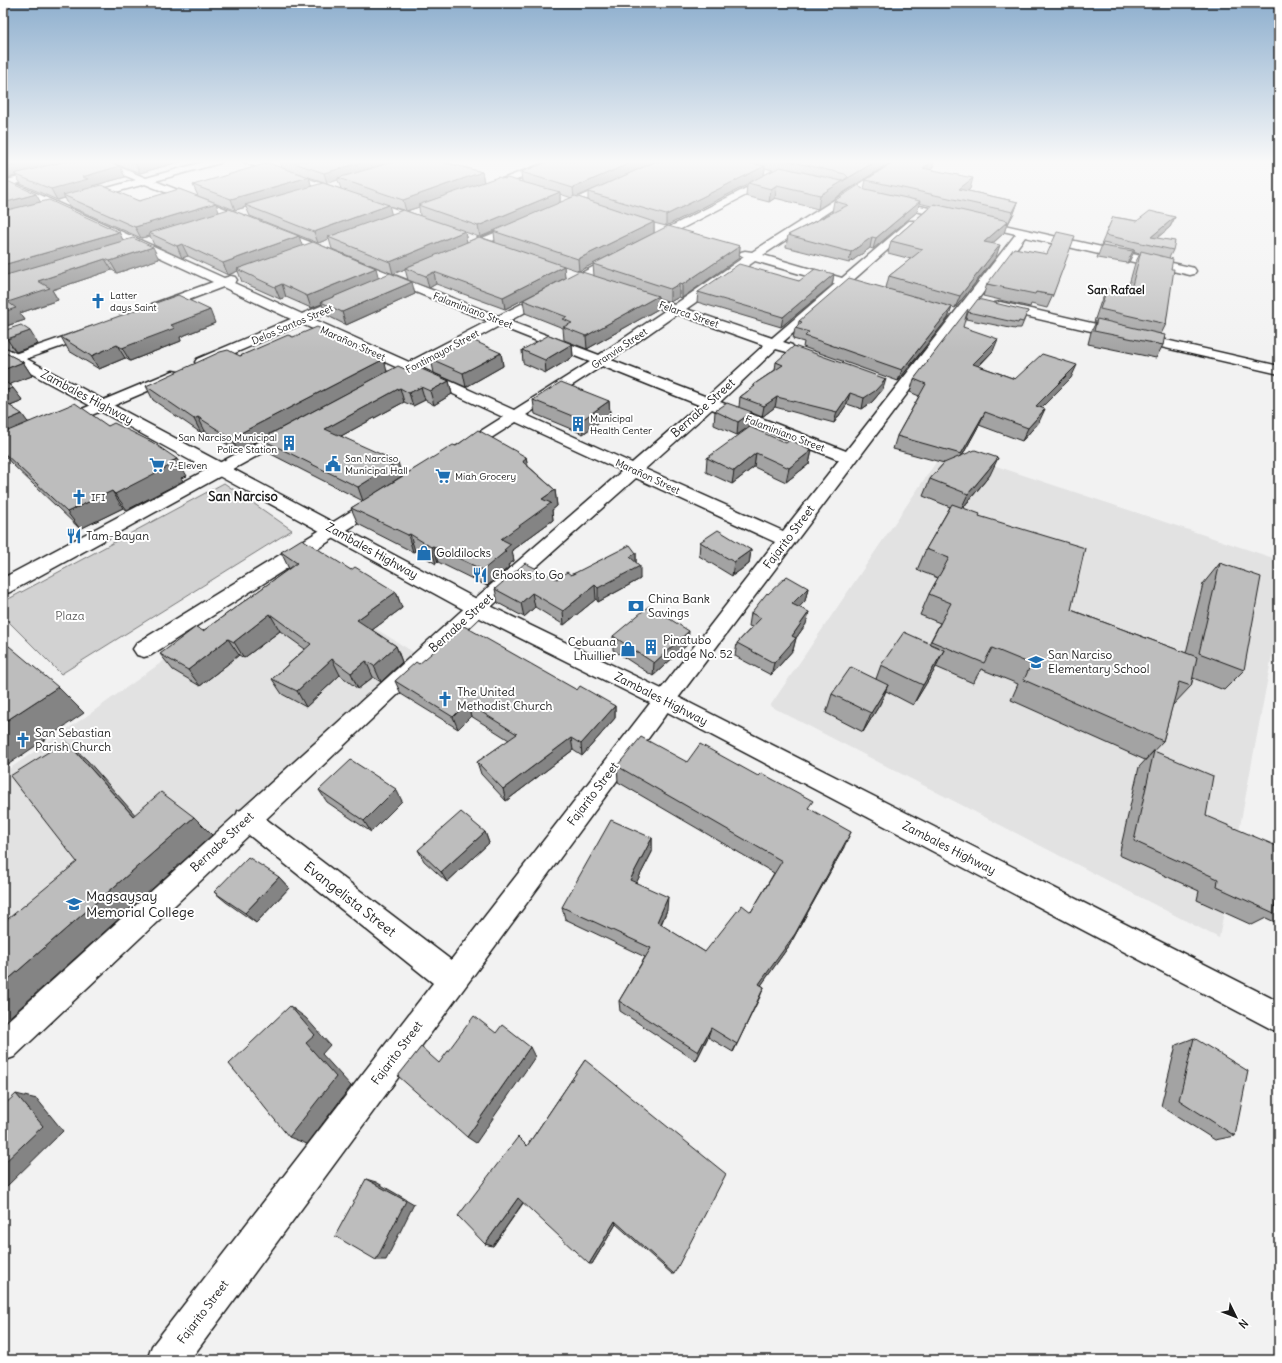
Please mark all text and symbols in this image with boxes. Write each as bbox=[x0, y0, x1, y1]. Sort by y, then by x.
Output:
district label: San Rafael bbox=[1087, 282, 1145, 297]
place label: Latter days Saint bbox=[110, 289, 157, 314]
street label: Falaminiano Street bbox=[431, 289, 515, 332]
church icon: Latter days Saint bbox=[89, 292, 107, 310]
street label: Felarca Street bbox=[657, 298, 721, 331]
street label: Delos Santos Street bbox=[250, 301, 335, 347]
street label: Marañon Street bbox=[318, 323, 388, 364]
street label: Granvia Street bbox=[589, 325, 650, 372]
street label: Fontimayor Street bbox=[403, 326, 482, 376]
street label: Zambales Highway bbox=[38, 366, 136, 427]
street label: Bernabe Street bbox=[668, 375, 738, 440]
place label: Municipal Health Center bbox=[590, 412, 652, 437]
street label: Falaminiano Street bbox=[743, 412, 827, 455]
building icon: Municipal Health Center bbox=[569, 415, 587, 433]
place label: San Narciso Municipal Police Station bbox=[178, 431, 277, 456]
building icon: San Narciso Municipal Police Station bbox=[280, 434, 298, 452]
place label: San Narciso Municipal Hall bbox=[345, 452, 408, 477]
public building icon: San Narciso Municipal Hall bbox=[324, 455, 342, 473]
supermarket icon: 7-Eleven bbox=[148, 456, 166, 474]
street label: Marañon Street bbox=[613, 456, 683, 497]
place label: 7-Eleven bbox=[169, 459, 208, 472]
supermarket icon: Miah Grocery bbox=[434, 467, 452, 485]
place label: Miah Grocery bbox=[455, 470, 516, 483]
church icon: IFI bbox=[70, 488, 88, 506]
district label: San Narciso bbox=[208, 488, 278, 505]
place label: IFI bbox=[91, 491, 105, 504]
street label: Fajarito Street bbox=[760, 502, 817, 572]
street label: Zambales Highway bbox=[324, 519, 421, 582]
restaurant icon: Tam-Bayan bbox=[65, 527, 83, 545]
place label: Tam-Bayan bbox=[86, 528, 149, 543]
shop icon: Goldilocks bbox=[415, 544, 433, 562]
place label: Goldilocks bbox=[436, 545, 491, 560]
restaurant icon: Chooks to Go bbox=[471, 566, 489, 584]
place label: Chooks to Go bbox=[492, 567, 564, 582]
street label: Bernabe Street bbox=[426, 590, 496, 655]
place label: China Bank Savings bbox=[648, 591, 710, 620]
bank icon: China Bank Savings bbox=[627, 597, 645, 615]
park label: Plaza bbox=[55, 608, 85, 623]
place label: Pinatubo Lodge No. 52 bbox=[663, 632, 733, 661]
place label: Cebuana Lhuillier bbox=[568, 634, 616, 663]
building icon: Pinatubo Lodge No. 52 bbox=[642, 638, 660, 656]
shop icon: Cebuana Lhuillier bbox=[619, 640, 637, 658]
place label: San Narciso Elementary School bbox=[1048, 647, 1149, 676]
school or university icon: San Narciso Elementary School bbox=[1027, 653, 1045, 671]
street label: Zambales Highway bbox=[612, 669, 710, 729]
place label: The United Methodist Church bbox=[457, 684, 553, 713]
church icon: The United Methodist Church bbox=[436, 690, 454, 708]
place label: San Sebastian Parish Church bbox=[35, 725, 111, 754]
church icon: San Sebastian Parish Church bbox=[14, 731, 32, 749]
street label: Fajarito Street bbox=[564, 759, 621, 829]
street label: Bernabe Street bbox=[187, 809, 256, 875]
street label: Zambales Highway bbox=[900, 818, 998, 878]
street label: Evangelista Street bbox=[300, 857, 400, 941]
place label: Magsaysay Memorial College bbox=[86, 887, 194, 921]
school or university icon: Magsaysay Memorial College bbox=[65, 895, 83, 913]
street label: Fajarito Street bbox=[368, 1018, 425, 1088]
street label: Fajarito Street bbox=[174, 1277, 231, 1347]
north arrow bbox=[1216, 1297, 1256, 1337]
text: N bbox=[1236, 1316, 1251, 1331]

